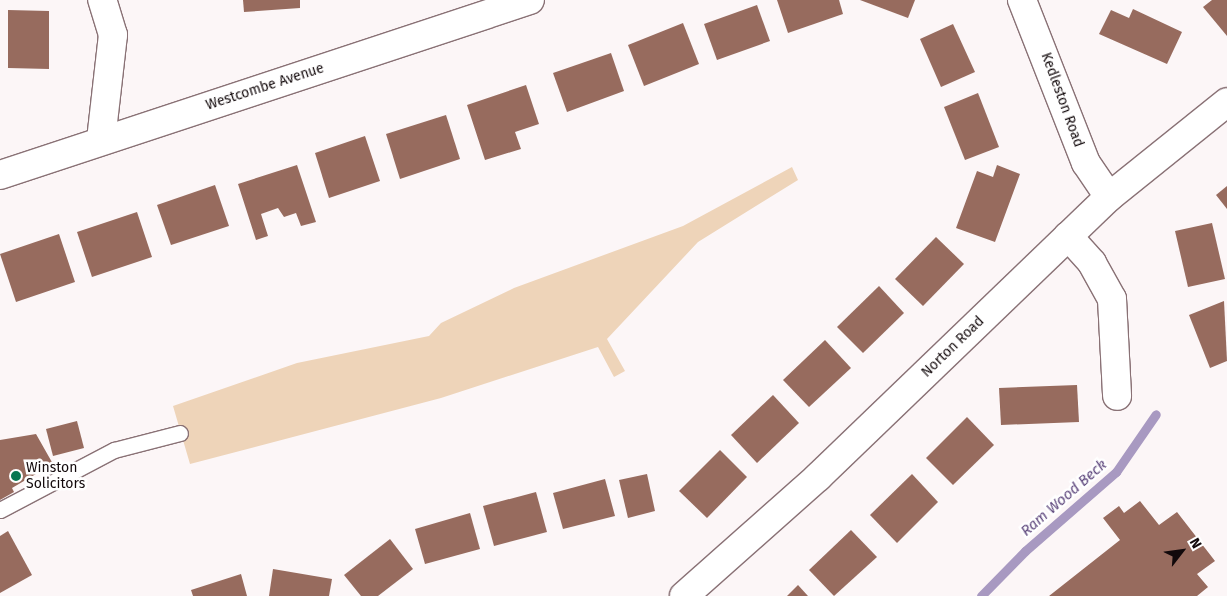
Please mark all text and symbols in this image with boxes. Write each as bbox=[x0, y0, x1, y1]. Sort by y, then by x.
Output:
street label: Kedleston Road bbox=[1037, 50, 1087, 150]
street label: Westcombe Avenue bbox=[204, 60, 326, 114]
street label: Norton Road bbox=[918, 313, 988, 381]
water label: Ram Wood Beck bbox=[1017, 456, 1111, 540]
place label: Winston Solicitors bbox=[26, 460, 85, 492]
marker: Winston Solicitors bbox=[10, 470, 22, 482]
north arrow bbox=[1157, 526, 1207, 576]
text: N bbox=[1186, 535, 1205, 552]

